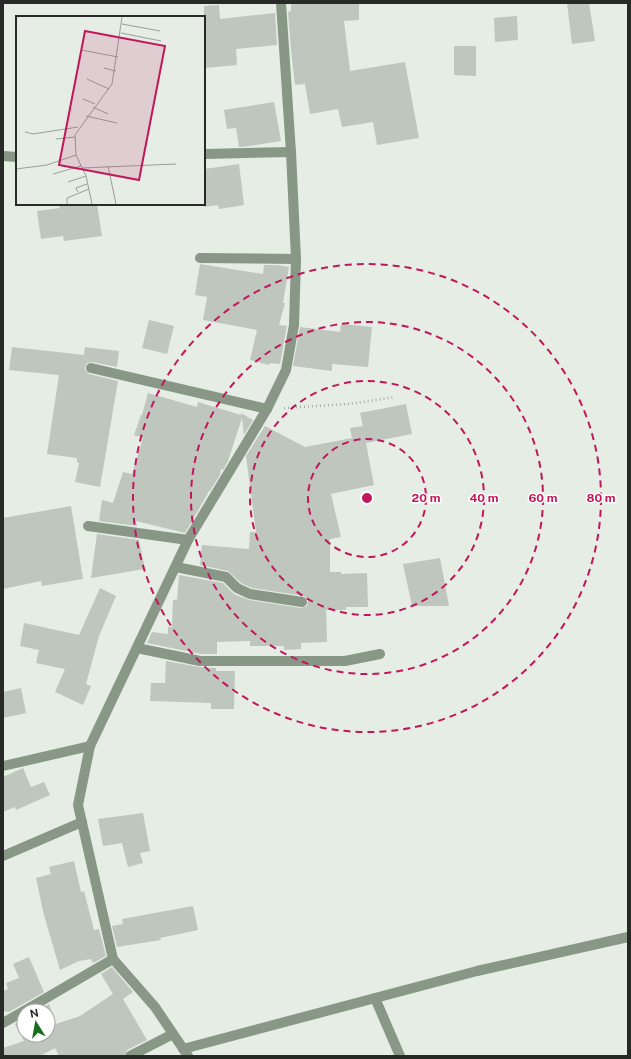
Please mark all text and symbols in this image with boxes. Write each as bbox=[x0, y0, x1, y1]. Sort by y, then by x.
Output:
inset map bbox=[16, 16, 205, 205]
centre of rings bbox=[360, 491, 374, 505]
text: 20 m bbox=[412, 491, 441, 505]
text: 40 m bbox=[469, 491, 499, 505]
text: 60 m bbox=[528, 491, 558, 505]
text: 80 m bbox=[586, 491, 616, 505]
north arrow bbox=[16, 1003, 56, 1043]
text: N bbox=[29, 1006, 39, 1020]

